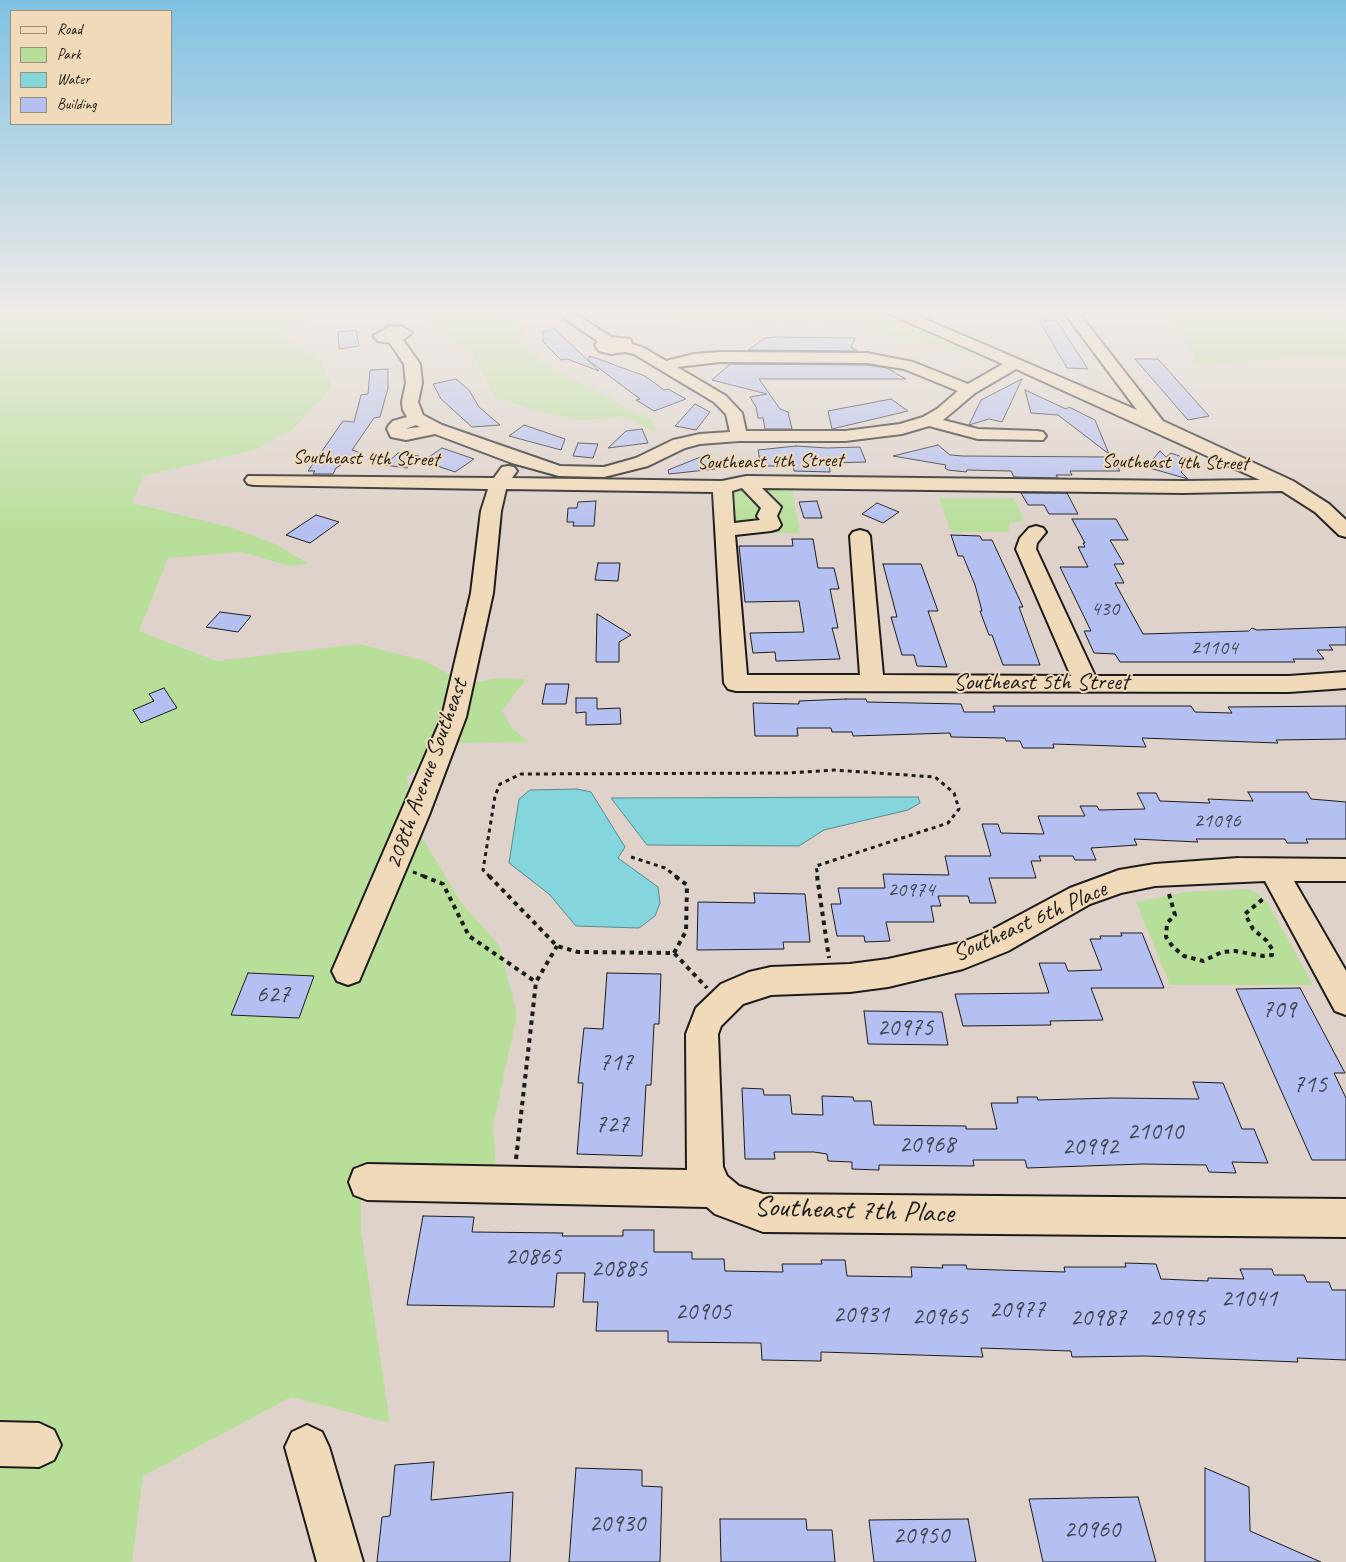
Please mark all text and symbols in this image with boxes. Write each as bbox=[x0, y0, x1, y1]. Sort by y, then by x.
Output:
legend bbox=[10, 10, 172, 125]
text: Road bbox=[57, 20, 82, 39]
text: Park bbox=[57, 45, 81, 64]
text: Water bbox=[57, 70, 90, 89]
text: Building bbox=[57, 95, 96, 114]
street label: Southeast 4th Street bbox=[293, 446, 439, 472]
street label: Southeast 4th Street bbox=[697, 449, 843, 475]
street label: Southeast 4th Street bbox=[1102, 450, 1248, 476]
house number: 430 bbox=[1091, 596, 1119, 622]
house number: 21104 bbox=[1190, 635, 1238, 661]
street label: Southeast 5th Street bbox=[953, 669, 1129, 697]
street label: 208th Avenue Southeast bbox=[379, 675, 475, 873]
house number: 21096 bbox=[1193, 808, 1241, 834]
street label: Southeast 6th Place bbox=[949, 875, 1111, 969]
house number: 20974 bbox=[887, 877, 935, 903]
house number: 627 bbox=[256, 980, 290, 1010]
house number: 709 bbox=[1262, 995, 1296, 1025]
house number: 20975 bbox=[877, 1013, 933, 1043]
house number: 717 bbox=[599, 1048, 633, 1078]
house number: 715 bbox=[1293, 1070, 1327, 1100]
house number: 727 bbox=[595, 1110, 629, 1140]
house number: 21010 bbox=[1127, 1117, 1183, 1147]
house number: 20968 bbox=[899, 1130, 955, 1160]
house number: 20992 bbox=[1062, 1132, 1118, 1162]
street label: Southeast 7th Place bbox=[754, 1190, 954, 1232]
house number: 20865 bbox=[505, 1242, 561, 1272]
house number: 20885 bbox=[591, 1254, 647, 1284]
house number: 21041 bbox=[1221, 1284, 1277, 1314]
house number: 20977 bbox=[989, 1295, 1045, 1325]
house number: 20905 bbox=[675, 1297, 731, 1327]
house number: 20931 bbox=[833, 1300, 889, 1330]
house number: 20965 bbox=[912, 1302, 968, 1332]
house number: 20987 bbox=[1070, 1303, 1126, 1333]
house number: 20995 bbox=[1149, 1303, 1205, 1333]
house number: 20930 bbox=[589, 1509, 645, 1539]
house number: 20960 bbox=[1064, 1515, 1120, 1545]
house number: 20950 bbox=[893, 1521, 949, 1551]

